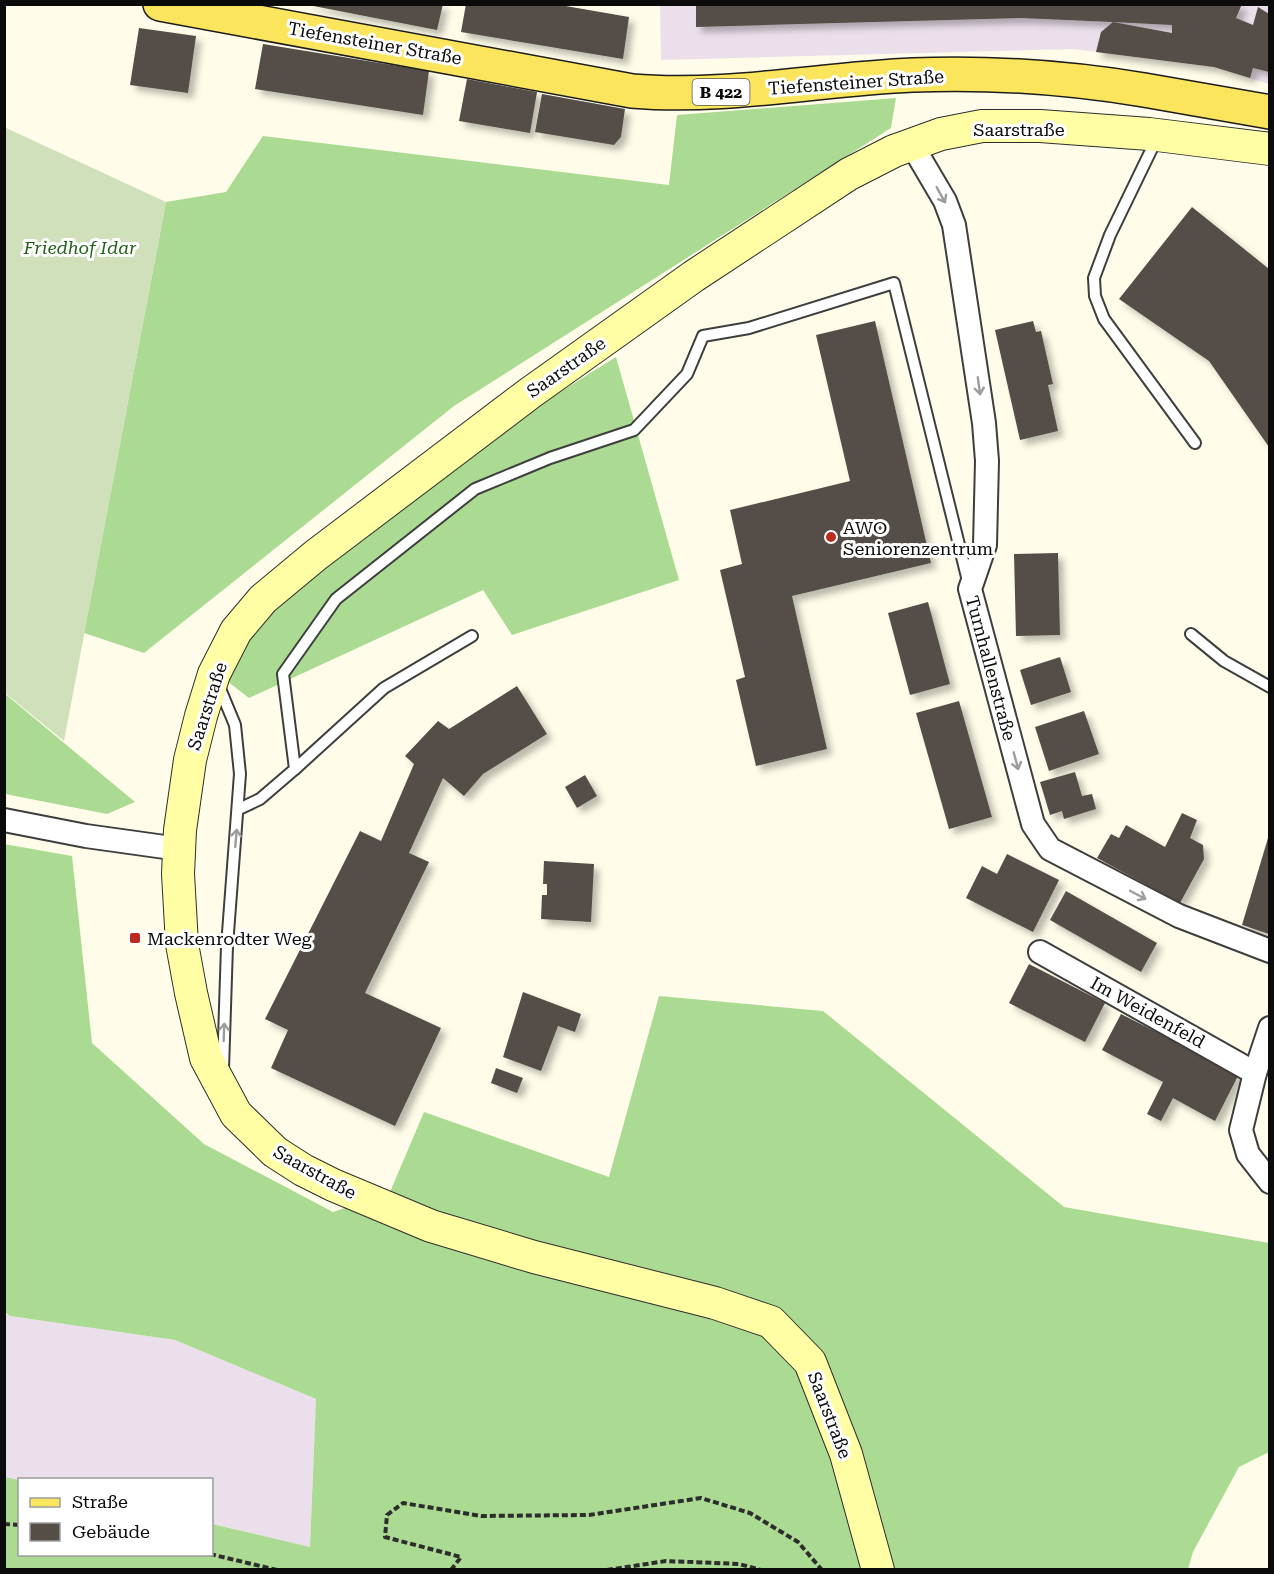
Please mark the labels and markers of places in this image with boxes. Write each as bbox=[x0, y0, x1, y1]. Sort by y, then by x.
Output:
place label: AWO Seniorenzentrum bbox=[843, 517, 993, 559]
marker: AWO Seniorenzentrum bbox=[824, 530, 838, 544]
place label: Mackenrodter Weg bbox=[147, 928, 312, 949]
marker: Mackenrodter Weg bbox=[128, 931, 142, 945]

